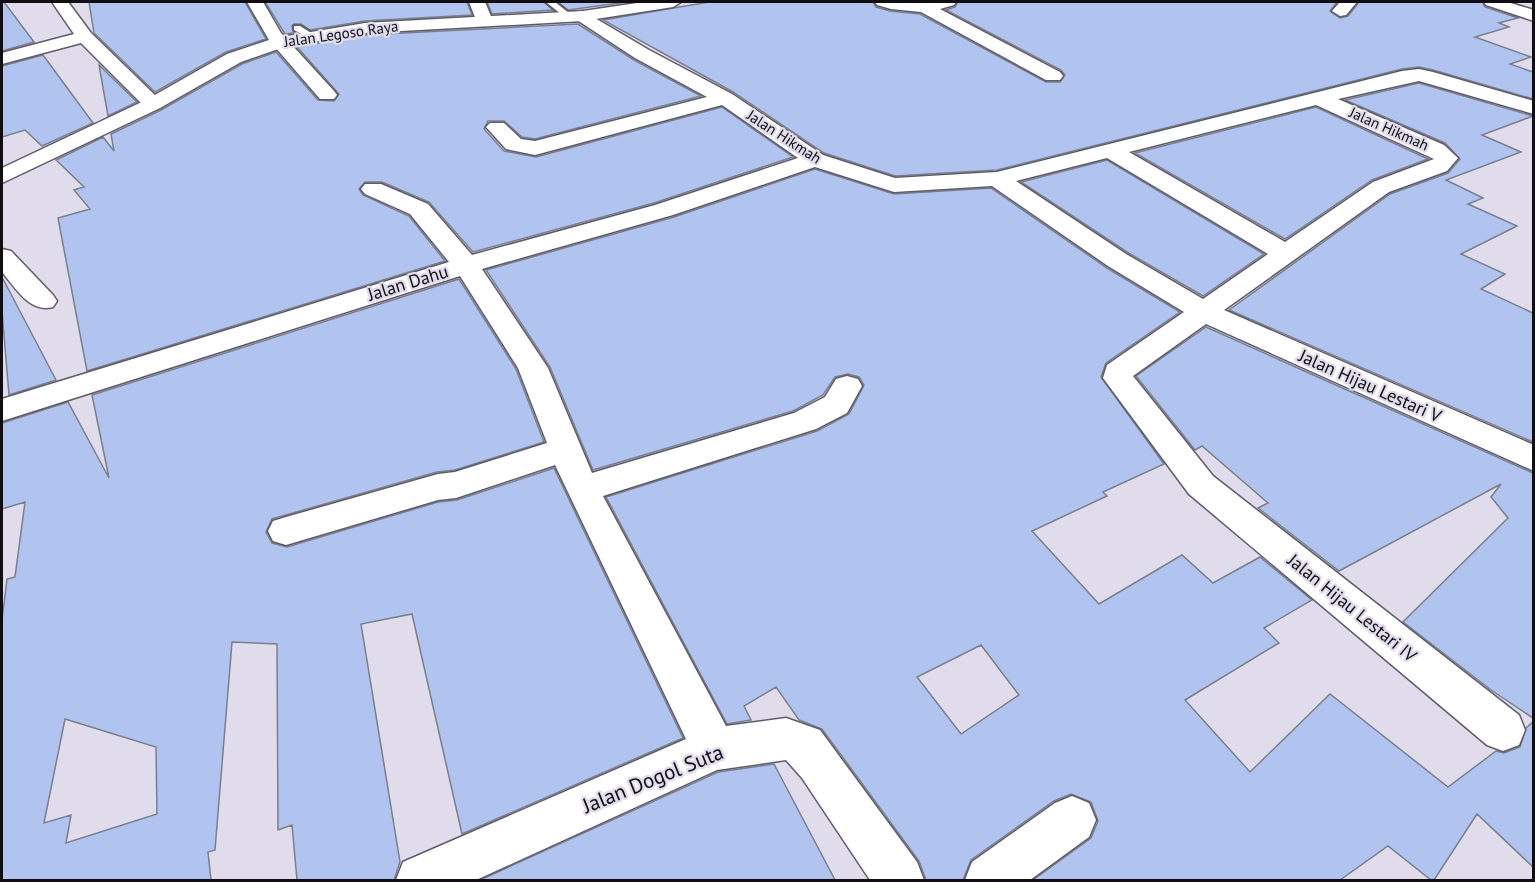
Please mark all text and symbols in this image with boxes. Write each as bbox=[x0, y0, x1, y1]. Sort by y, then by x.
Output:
street label: Jalan Legoso Raya bbox=[282, 16, 399, 51]
street label: Jalan Hikmah bbox=[1346, 102, 1432, 154]
street label: Jalan Hikmah bbox=[743, 105, 825, 168]
street label: Jalan Dahu bbox=[364, 259, 451, 306]
street label: Jalan Hijau Lestari V bbox=[1294, 343, 1446, 428]
street label: Jalan Hijau Lestari IV bbox=[1282, 548, 1422, 667]
street label: Jalan Dogol Suta bbox=[578, 738, 727, 819]

